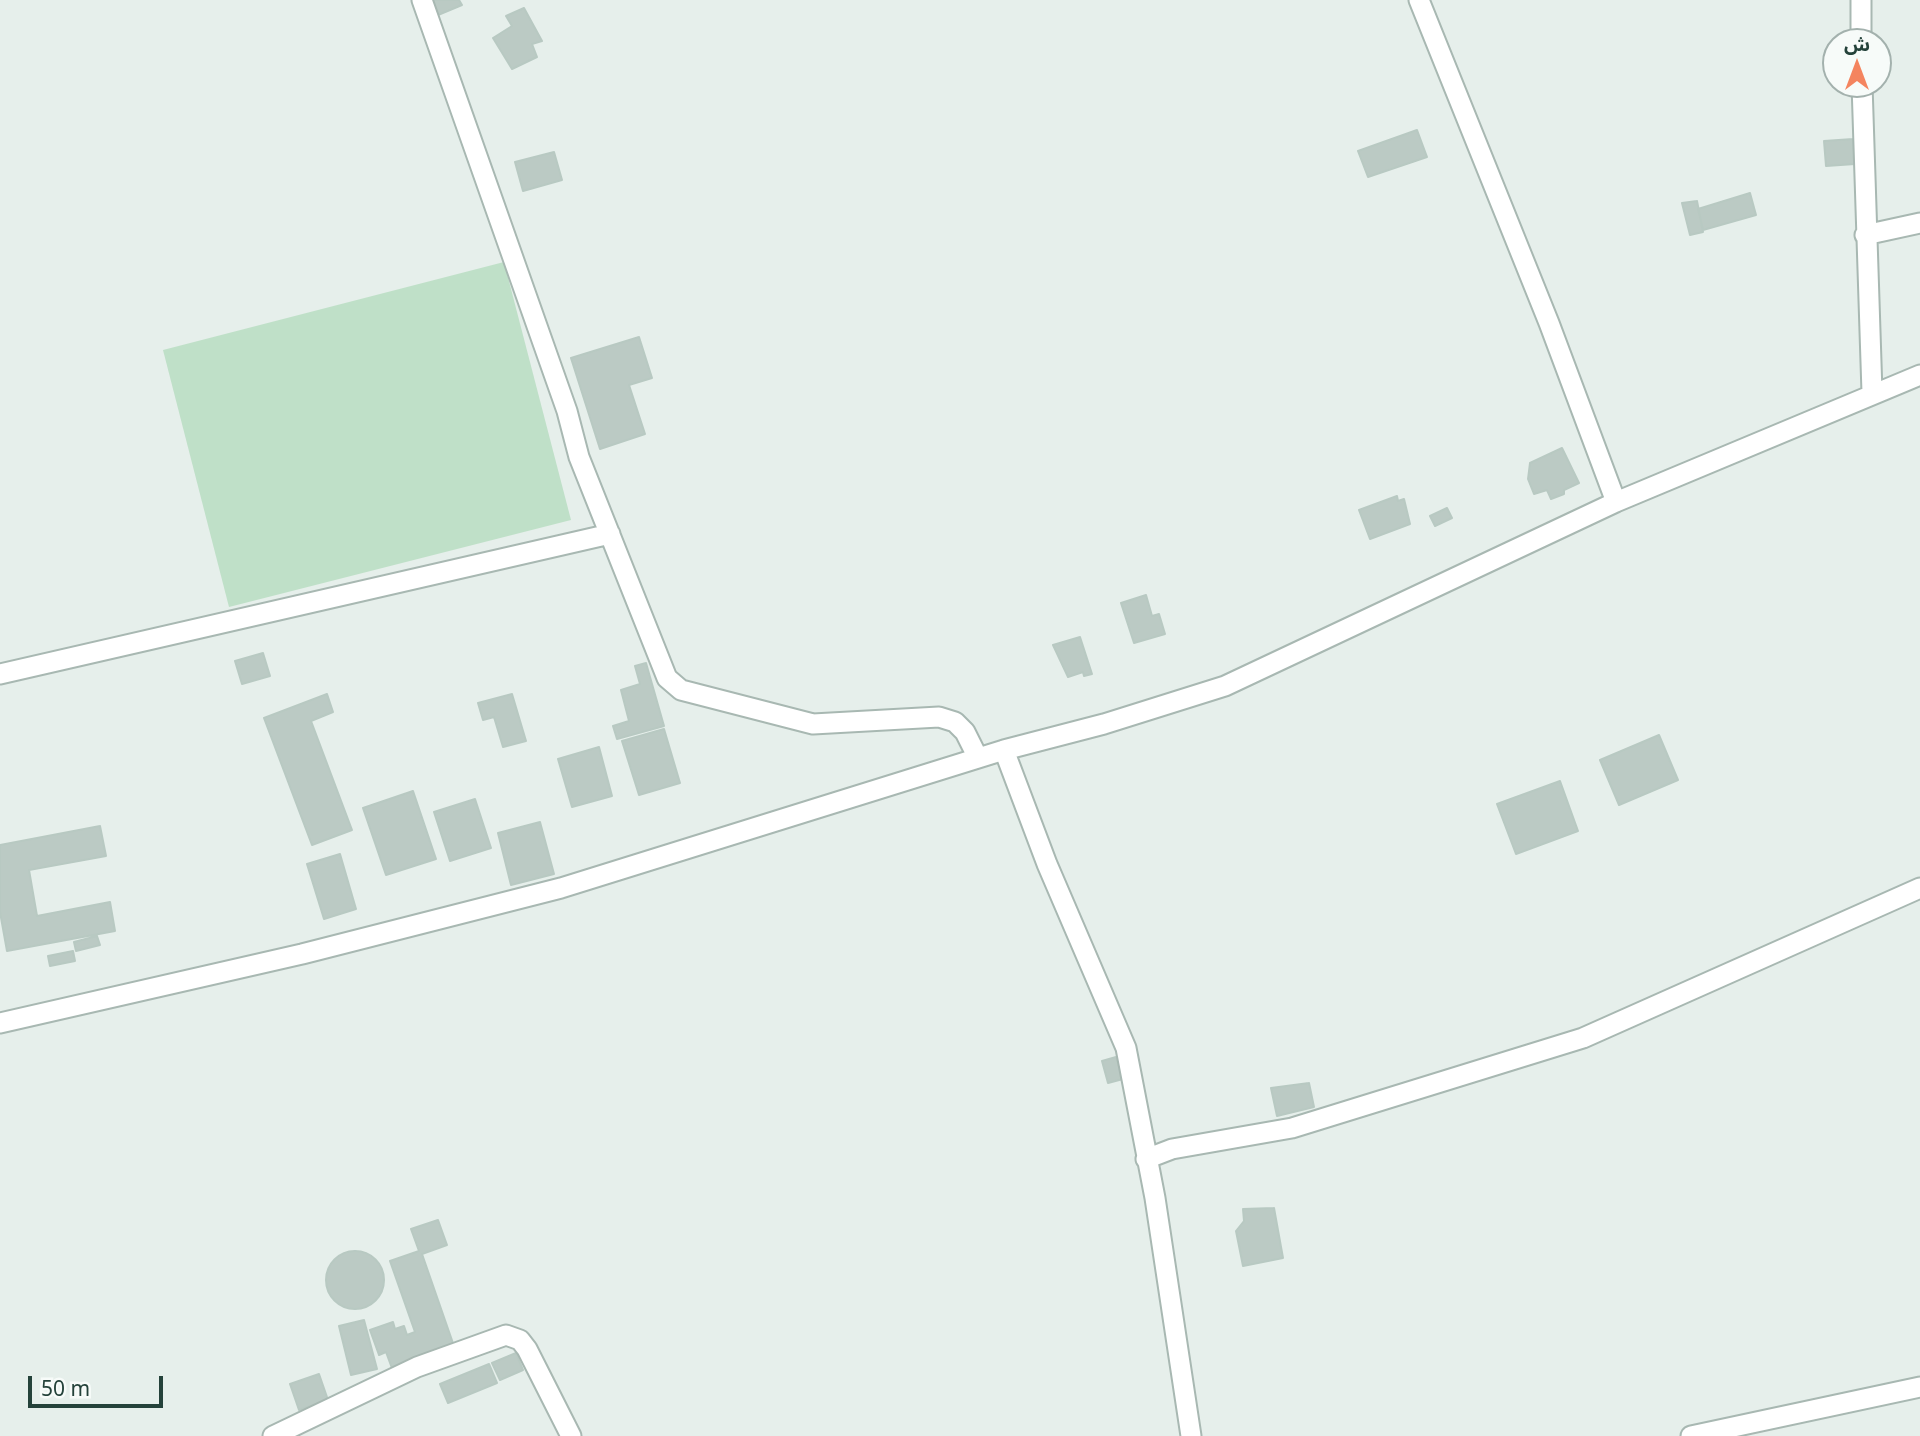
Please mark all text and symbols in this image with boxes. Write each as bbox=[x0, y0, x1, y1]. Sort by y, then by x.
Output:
north arrow bbox=[1822, 28, 1892, 98]
text: ش bbox=[1844, 31, 1870, 57]
scale bar bbox=[32, 1362, 166, 1406]
text: 50 m bbox=[41, 1374, 90, 1402]

